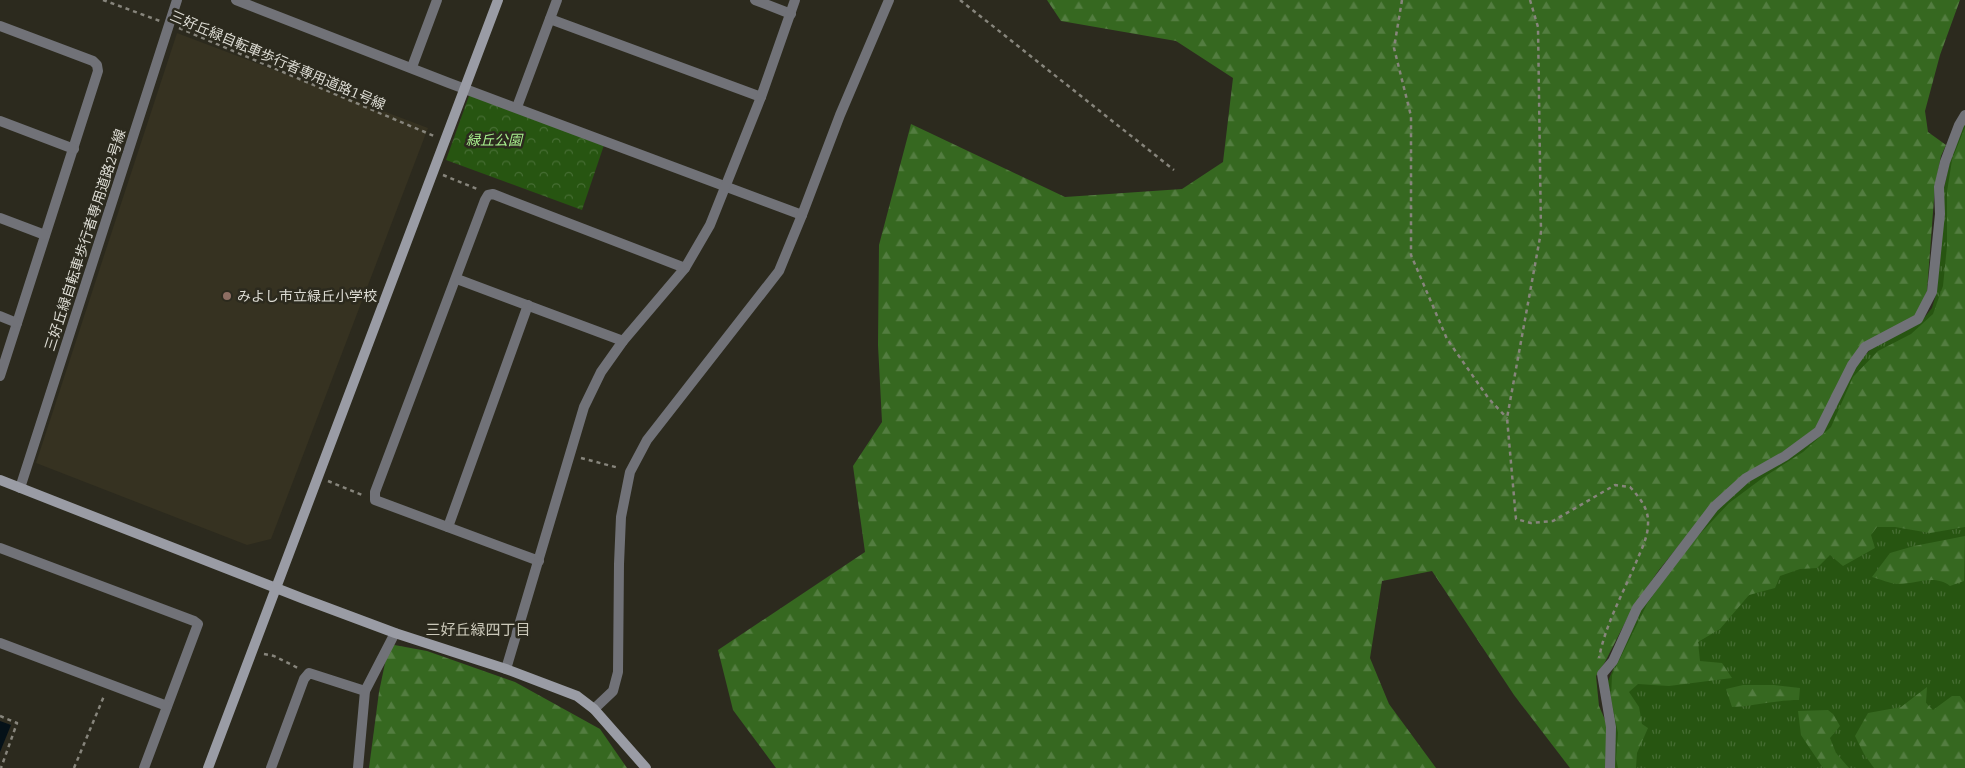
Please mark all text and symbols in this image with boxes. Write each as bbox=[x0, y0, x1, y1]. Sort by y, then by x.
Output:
street label: 三好丘緑自転車歩行者専用道路1号線 bbox=[168, 6, 388, 114]
street label: 三好丘緑自転車歩行者専用道路2号線 bbox=[41, 127, 129, 353]
park label: 緑丘公園 bbox=[466, 131, 524, 149]
place label: みよし市立緑丘小学校 bbox=[237, 287, 377, 305]
marker: みよし市立緑丘小学校 bbox=[221, 290, 233, 302]
district label: 三好丘緑四丁目 bbox=[425, 620, 531, 639]

